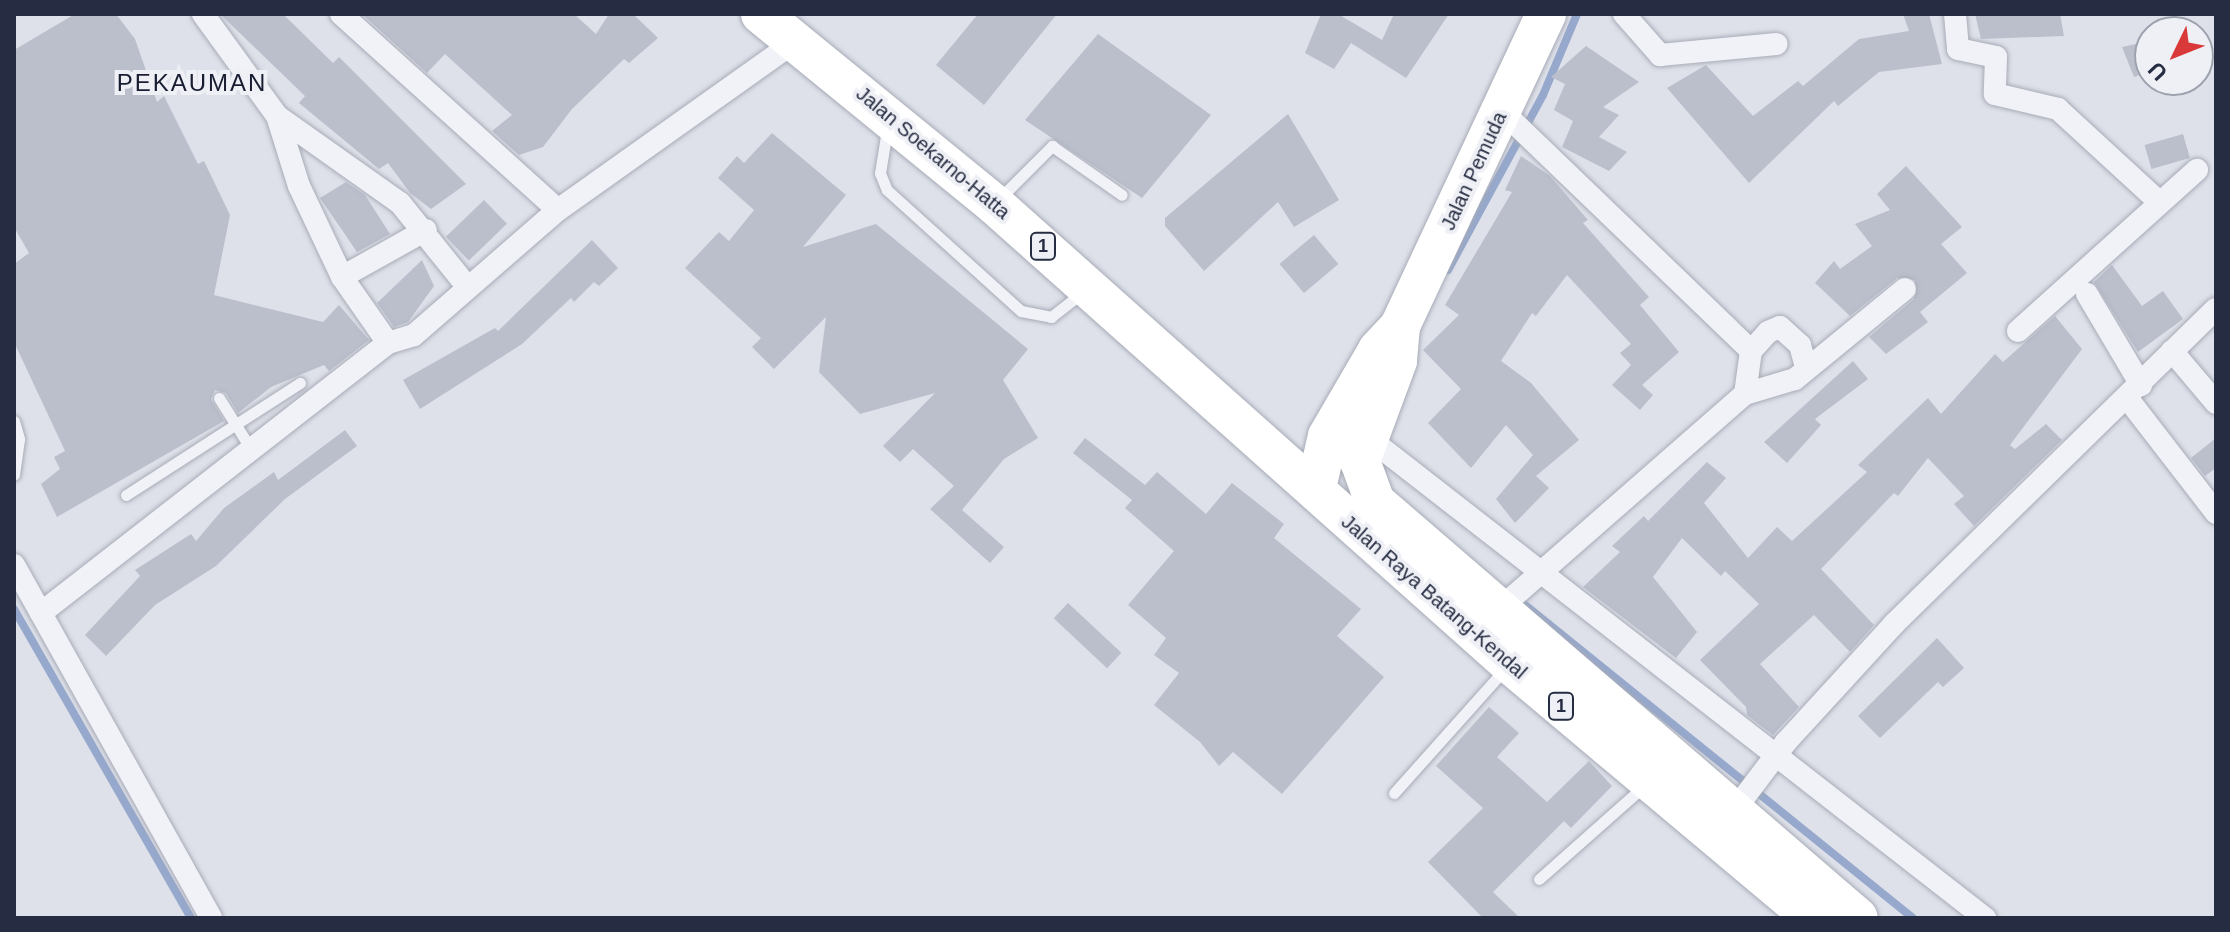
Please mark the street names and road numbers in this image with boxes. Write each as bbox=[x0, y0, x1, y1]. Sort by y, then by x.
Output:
street label: Jalan Soekarno-Hatta bbox=[851, 82, 1015, 224]
street label: Jalan Pemuda bbox=[1436, 108, 1512, 234]
road number: 1 bbox=[1029, 232, 1057, 260]
street label: Jalan Raya Batang-Kendal bbox=[1336, 510, 1532, 684]
road number: 1 bbox=[1547, 692, 1575, 720]

